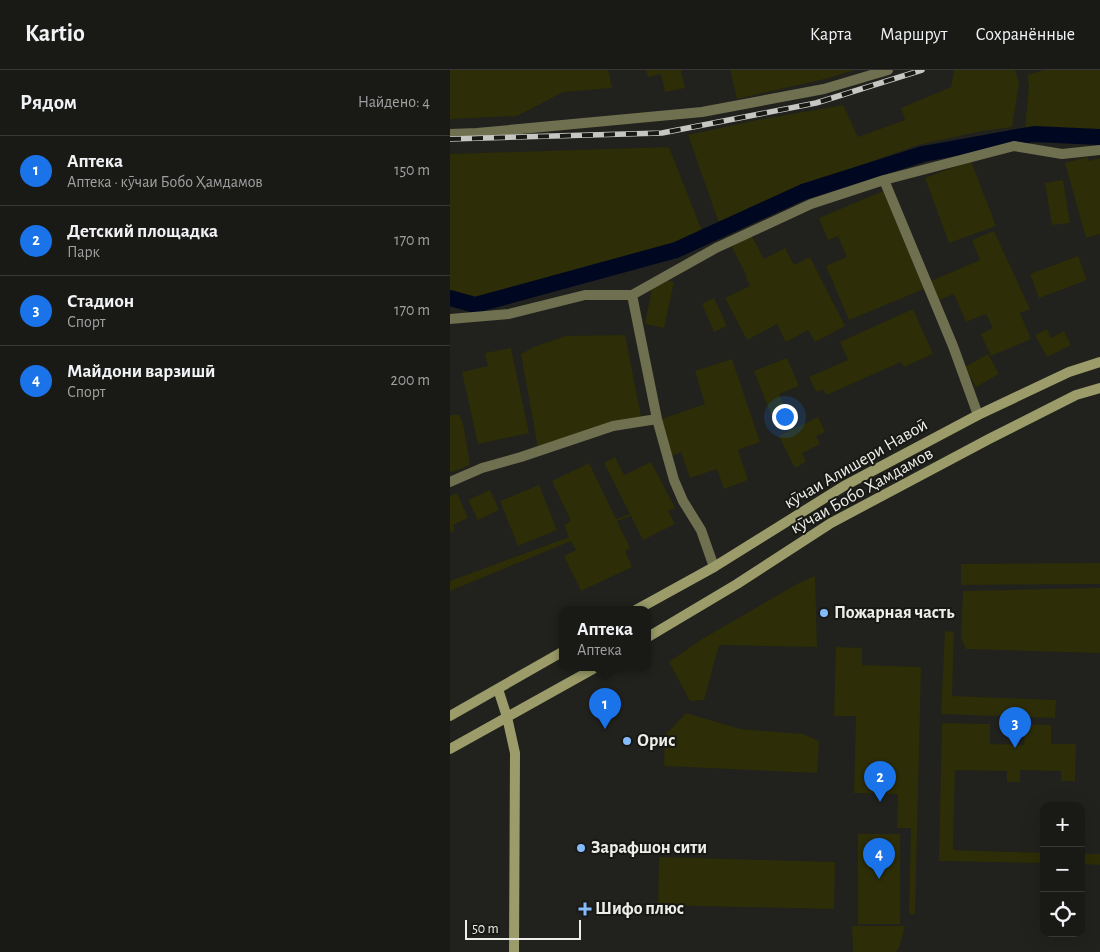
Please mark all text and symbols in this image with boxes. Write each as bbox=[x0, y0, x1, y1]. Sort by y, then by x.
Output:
text: Kartio bbox=[25, 22, 85, 46]
text: Карта bbox=[810, 26, 852, 44]
text: Маршрут bbox=[880, 26, 948, 44]
text: Сохранённые bbox=[976, 26, 1075, 44]
text: Рядом bbox=[20, 92, 77, 113]
text: Найдено: 4 bbox=[358, 94, 430, 110]
text: Аптека bbox=[67, 152, 123, 171]
text: 1 bbox=[33, 162, 39, 178]
text: 150 m bbox=[394, 162, 430, 178]
text: Аптека · кӯчаи Бобо Ҳамдамов bbox=[67, 174, 263, 190]
text: Детский площадка bbox=[67, 222, 218, 241]
text: 2 bbox=[32, 232, 40, 248]
text: 170 m bbox=[394, 232, 430, 248]
text: Парк bbox=[67, 244, 100, 260]
text: Стадион bbox=[67, 292, 134, 311]
text: 3 bbox=[33, 302, 39, 318]
text: 170 m bbox=[394, 302, 430, 318]
text: Спорт bbox=[67, 314, 106, 330]
text: Майдони варзишӣ bbox=[67, 362, 216, 381]
text: 4 bbox=[32, 372, 40, 388]
text: 200 m bbox=[390, 372, 430, 388]
text: Спорт bbox=[67, 384, 106, 400]
your location bbox=[772, 404, 798, 430]
street label: кӯчаи Алишери Навоӣ bbox=[781, 416, 931, 512]
street label: кӯчаи Бобо Ҳамдамов bbox=[787, 443, 936, 538]
place label: Пожарная часть bbox=[834, 604, 955, 622]
popup bbox=[559, 606, 651, 671]
marker: Пожарная часть bbox=[818, 607, 830, 619]
text: Аптека bbox=[577, 620, 633, 639]
text: Аптека bbox=[577, 642, 622, 658]
pin: 1 bbox=[589, 688, 621, 729]
pin: 3 bbox=[999, 707, 1031, 748]
place label: Орис bbox=[637, 732, 675, 750]
marker: Орис bbox=[621, 735, 633, 747]
pin: 2 bbox=[864, 761, 896, 802]
map controls bbox=[1040, 802, 1085, 937]
button: + bbox=[1040, 802, 1085, 847]
pin: 4 bbox=[863, 838, 895, 879]
place label: Зарафшон сити bbox=[591, 839, 707, 857]
marker: Зарафшон сити bbox=[575, 842, 587, 854]
button: − bbox=[1040, 847, 1085, 892]
button: locate bbox=[1040, 892, 1085, 937]
place label: Шифо плюс bbox=[595, 900, 684, 918]
marker: Шифо плюс bbox=[579, 903, 591, 915]
scale bar bbox=[465, 917, 581, 940]
text: 50 m bbox=[472, 922, 499, 936]

